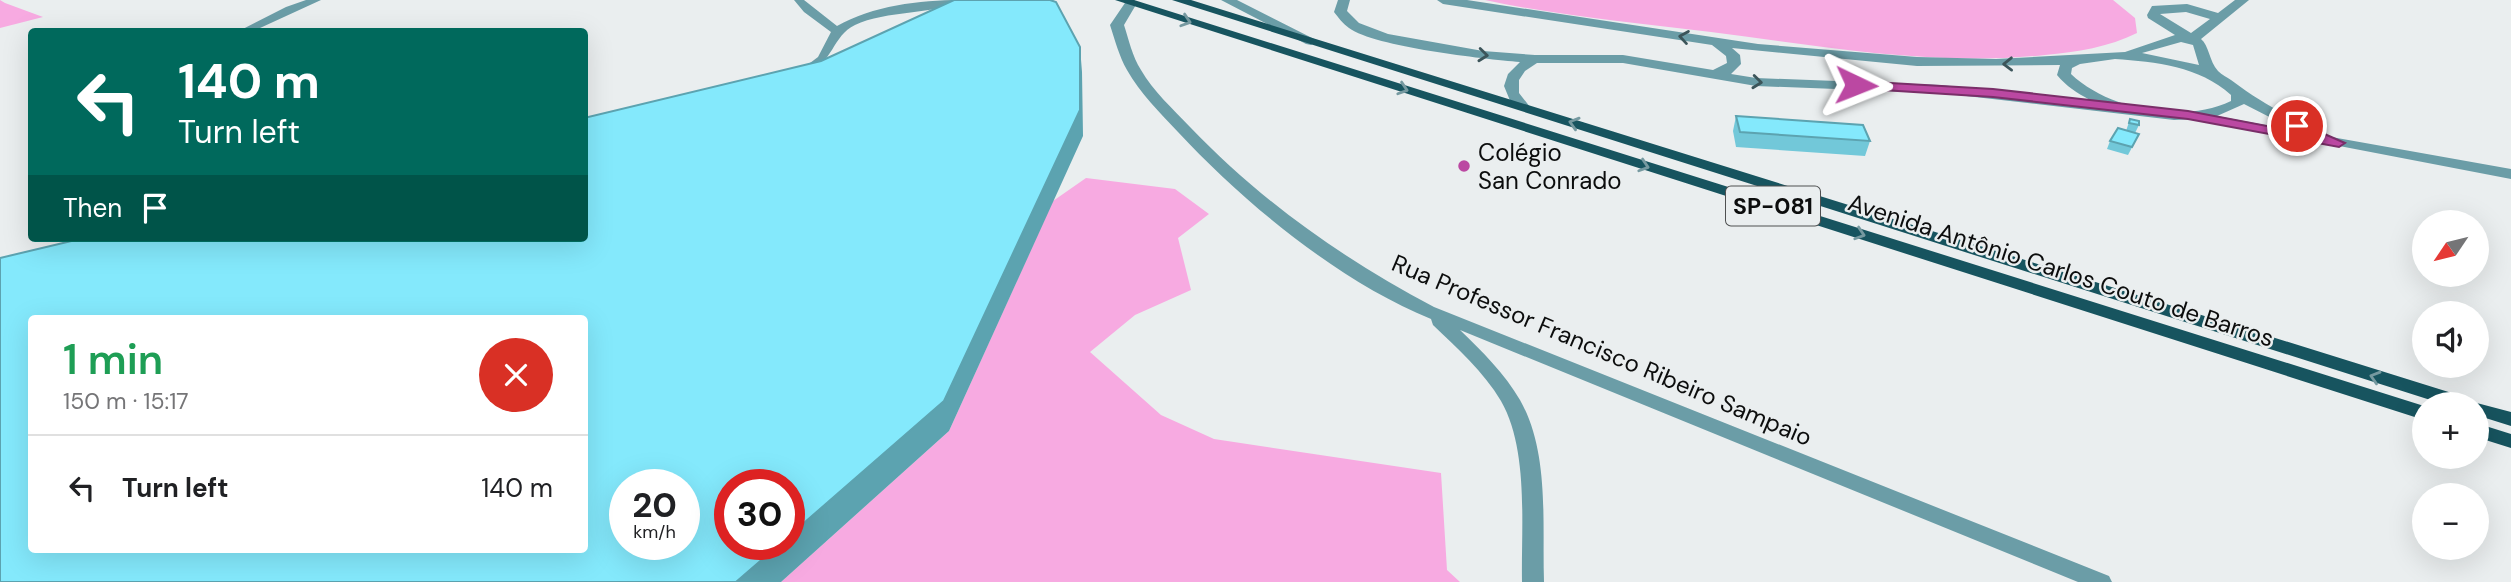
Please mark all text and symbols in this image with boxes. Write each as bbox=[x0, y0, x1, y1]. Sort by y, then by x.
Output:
one-way arrow bbox=[1180, 12, 1192, 27]
one-way arrow bbox=[1678, 30, 1689, 45]
one-way arrow bbox=[1478, 47, 1489, 62]
position arrow bbox=[1819, 48, 1893, 122]
text: 140 m bbox=[178, 49, 320, 113]
icon: left bbox=[63, 56, 154, 147]
one-way arrow bbox=[2002, 56, 2012, 72]
one-way arrow bbox=[1752, 74, 1763, 89]
one-way arrow bbox=[1397, 81, 1409, 96]
pin bbox=[2267, 96, 2327, 156]
icon: arrive bbox=[2278, 107, 2316, 145]
text: Turn left bbox=[178, 111, 300, 153]
one-way arrow bbox=[1568, 117, 1580, 132]
place label: Colégio San Conrado bbox=[1478, 137, 1622, 196]
one-way arrow bbox=[1637, 157, 1649, 172]
marker: Colégio San Conrado bbox=[1456, 158, 1472, 174]
road number: SP-081 bbox=[1726, 186, 1820, 226]
street label: Avenida Antônio Carlos Couto de Barros bbox=[1844, 186, 2278, 354]
icon: arrive bbox=[136, 189, 174, 227]
text: Then bbox=[63, 191, 122, 225]
north arrow bbox=[2412, 210, 2488, 287]
map controls bbox=[2412, 210, 2489, 560]
one-way arrow bbox=[1854, 226, 1866, 241]
street label: Rua Professor Francisco Ribeiro Sampaio bbox=[1387, 247, 1817, 453]
button: sound bbox=[2412, 301, 2489, 378]
text: 1 min bbox=[63, 332, 163, 387]
button: close bbox=[479, 338, 553, 412]
one-way arrow bbox=[2369, 370, 2381, 385]
text: 150 m · 15:17 bbox=[63, 386, 189, 416]
button: + bbox=[2412, 392, 2489, 469]
icon: left bbox=[63, 469, 101, 507]
speed limit sign: 30 bbox=[714, 469, 805, 560]
text: Turn left bbox=[122, 471, 229, 505]
text: 140 m bbox=[481, 471, 553, 505]
text: 20 bbox=[632, 482, 677, 528]
button: − bbox=[2412, 483, 2489, 560]
text: km/h bbox=[633, 520, 676, 544]

